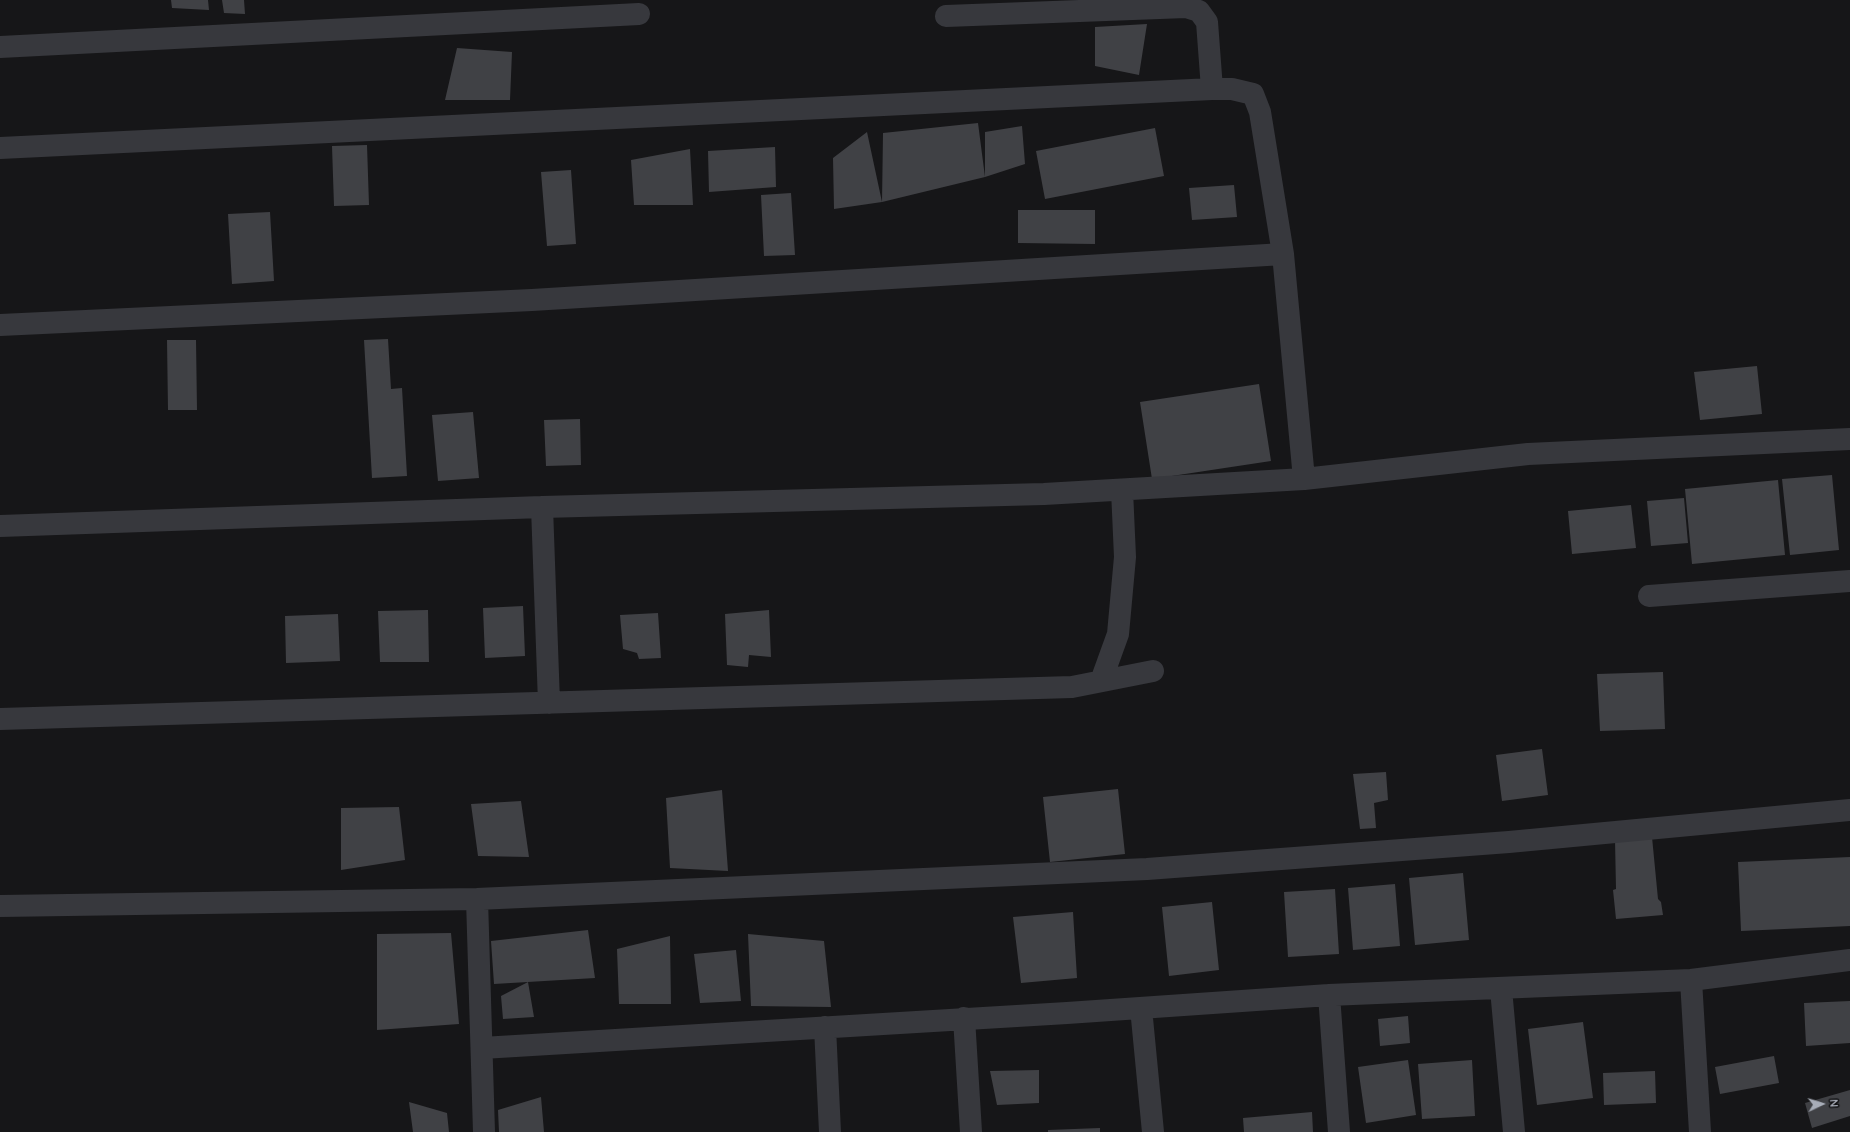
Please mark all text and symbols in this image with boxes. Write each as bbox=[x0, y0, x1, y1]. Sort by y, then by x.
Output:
north arrow bbox=[1802, 1084, 1842, 1124]
text: N bbox=[1827, 1099, 1841, 1108]

